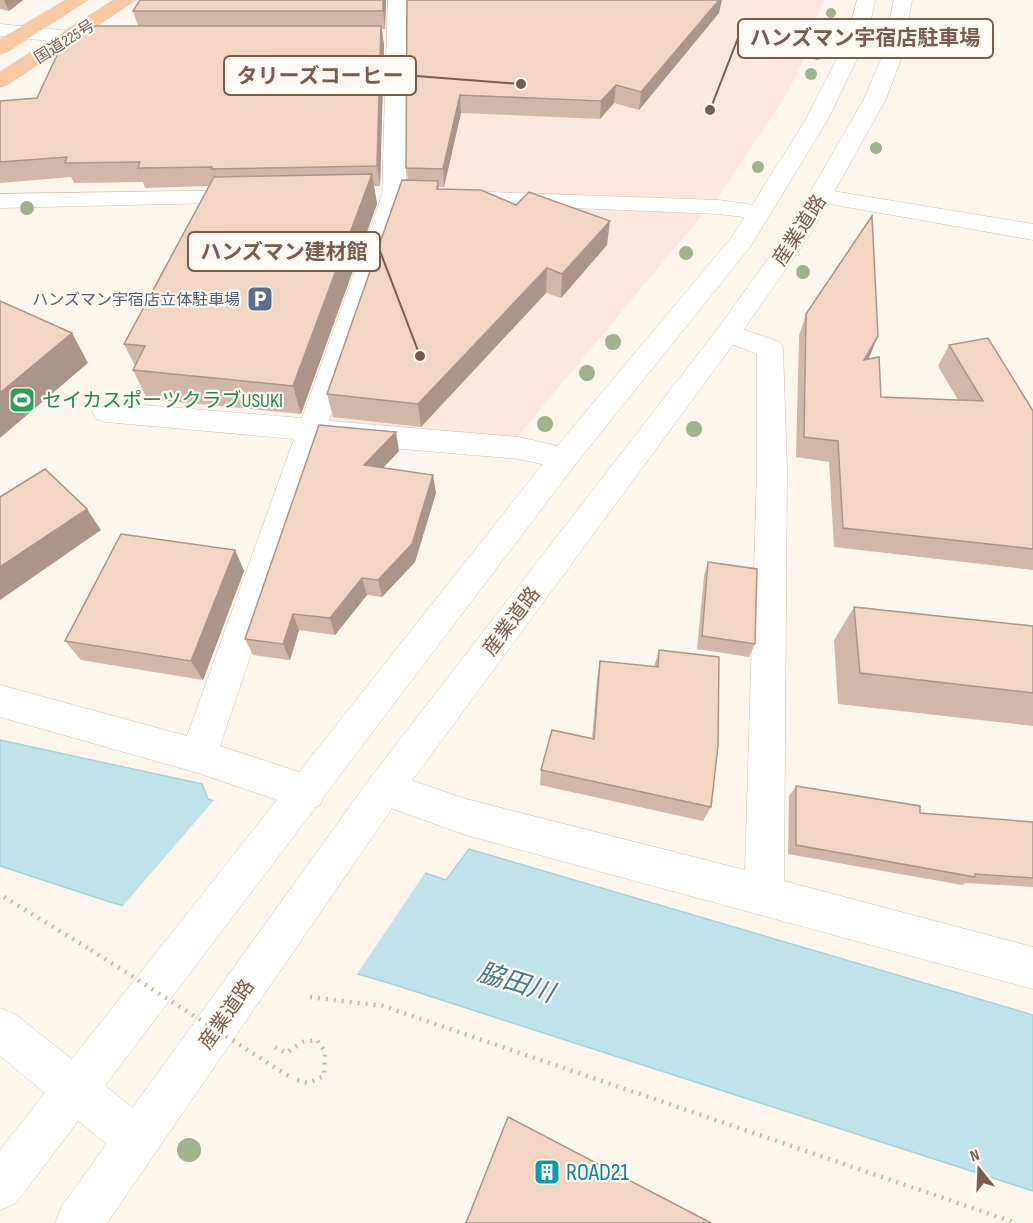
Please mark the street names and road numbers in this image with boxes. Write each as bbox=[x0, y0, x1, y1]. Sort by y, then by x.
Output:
street label: 国道225号 bbox=[31, 16, 99, 68]
street label: 産業道路 bbox=[768, 190, 832, 271]
street label: 産業道路 bbox=[478, 582, 545, 661]
street label: 産業道路 bbox=[194, 975, 260, 1054]

